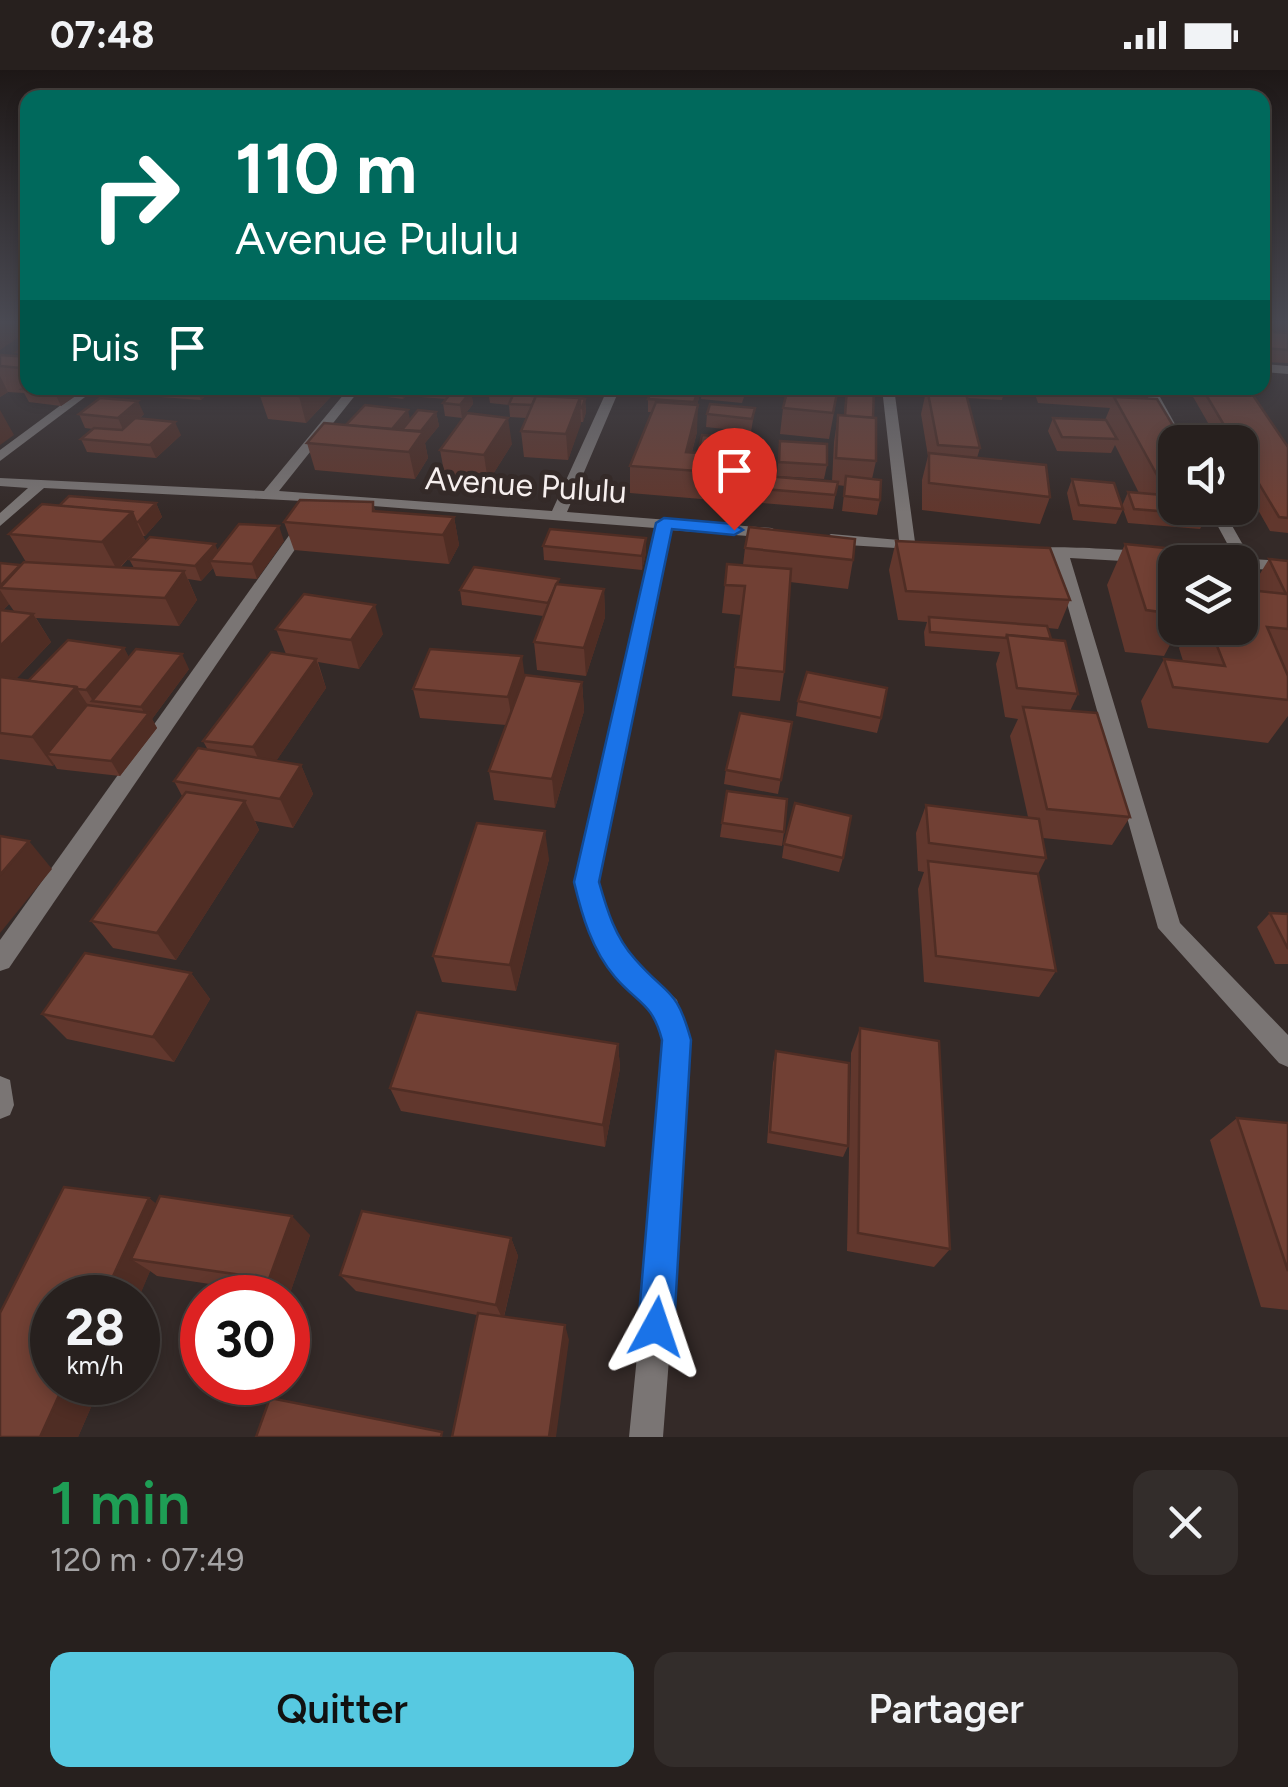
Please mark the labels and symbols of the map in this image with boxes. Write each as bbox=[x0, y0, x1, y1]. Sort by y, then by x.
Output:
pin bbox=[692, 428, 777, 531]
street label: Avenue Pululu bbox=[424, 459, 628, 511]
speed limit sign: 30 bbox=[180, 1275, 310, 1405]
position arrow bbox=[604, 1275, 708, 1379]

